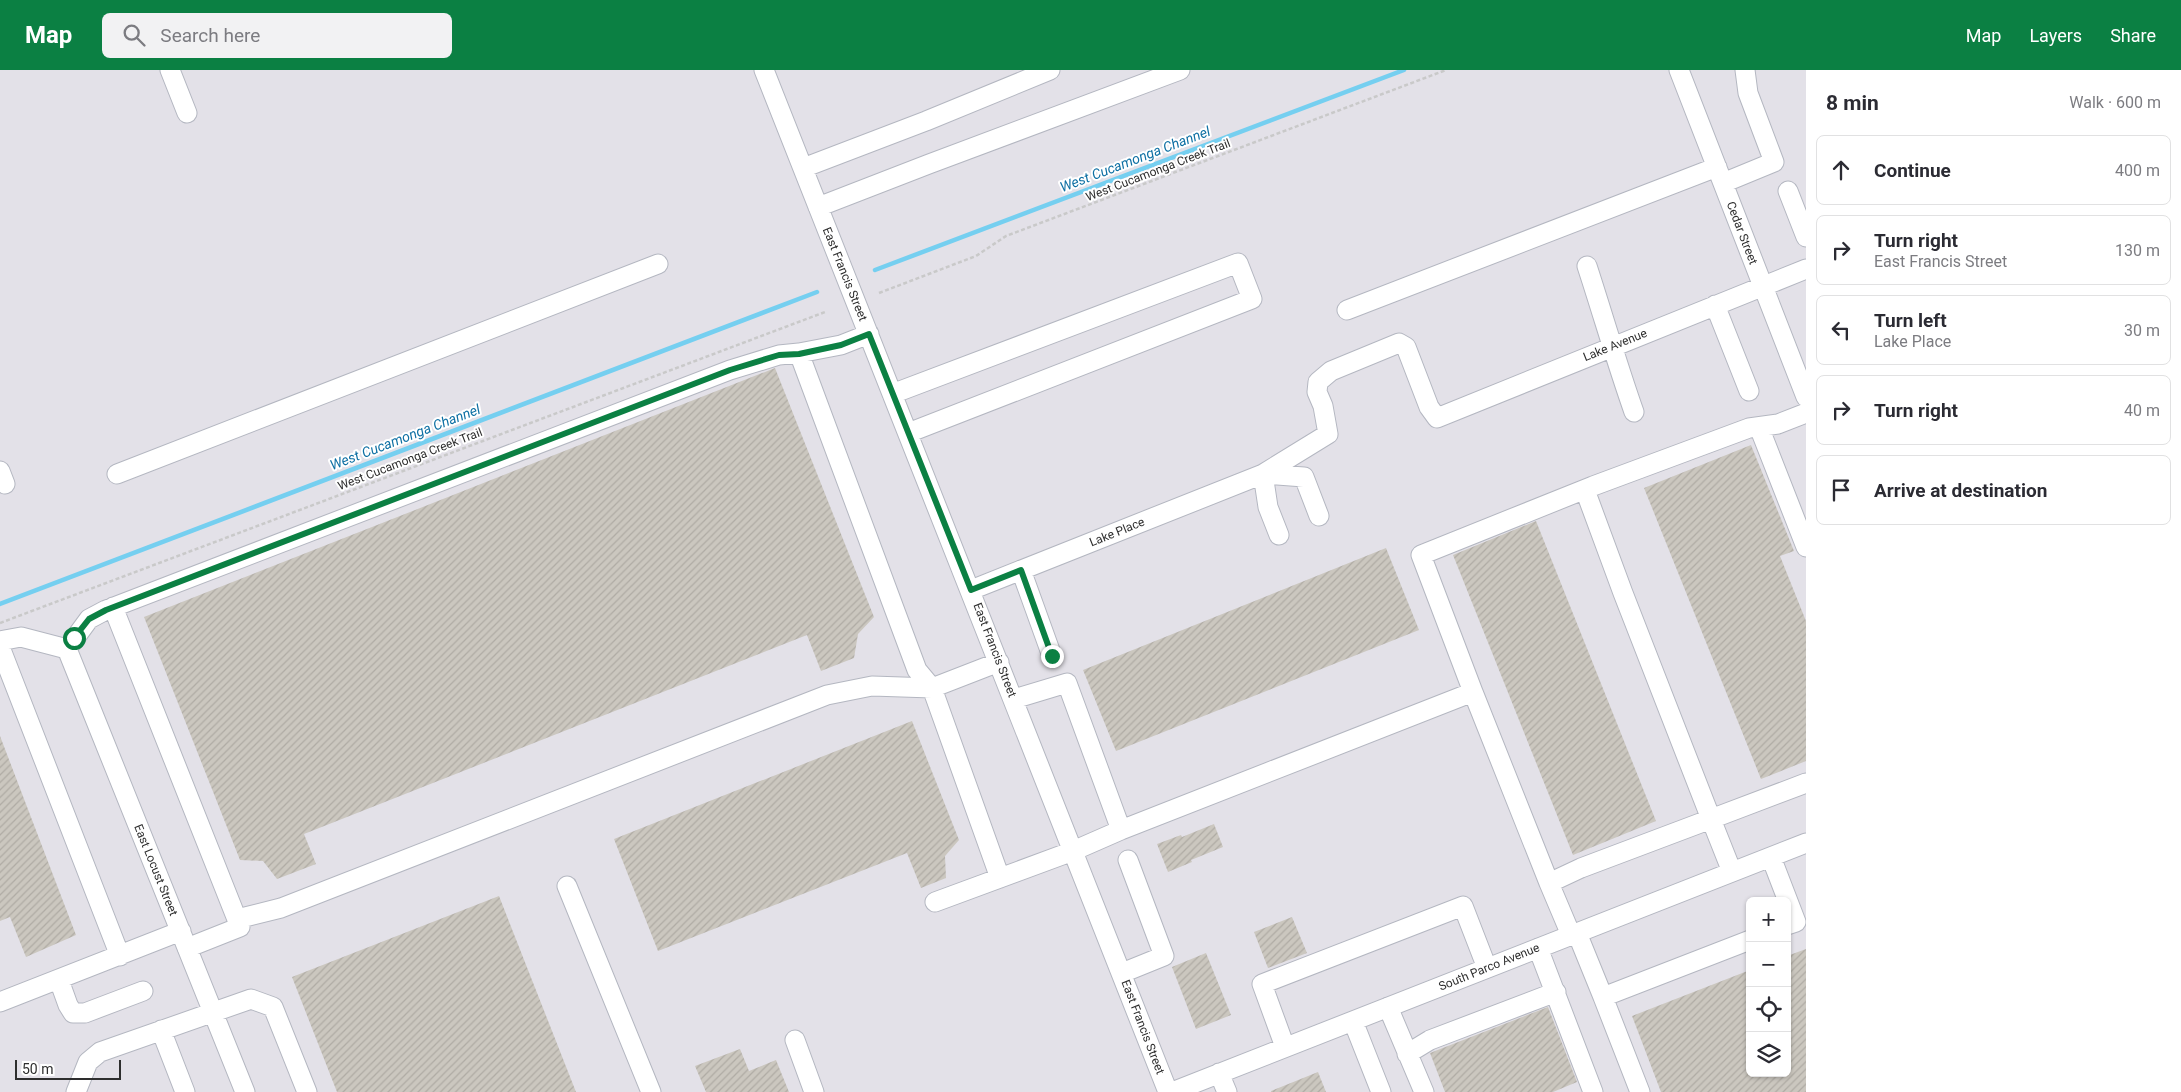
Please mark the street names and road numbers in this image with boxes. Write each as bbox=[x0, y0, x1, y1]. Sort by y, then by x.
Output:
street label: West Cucamonga Creek Trail bbox=[1084, 136, 1232, 204]
street label: Cedar Street bbox=[1724, 200, 1760, 266]
street label: East Francis Street bbox=[820, 225, 870, 323]
street label: Lake Avenue bbox=[1581, 326, 1649, 364]
street label: West Cucamonga Creek Trail bbox=[336, 425, 484, 493]
street label: Lake Place bbox=[1088, 515, 1146, 549]
street label: East Francis Street bbox=[971, 601, 1019, 699]
street label: East Locust Street bbox=[131, 822, 181, 918]
street label: South Parco Avenue bbox=[1437, 940, 1541, 994]
street label: East Francis Street bbox=[1119, 978, 1167, 1076]

